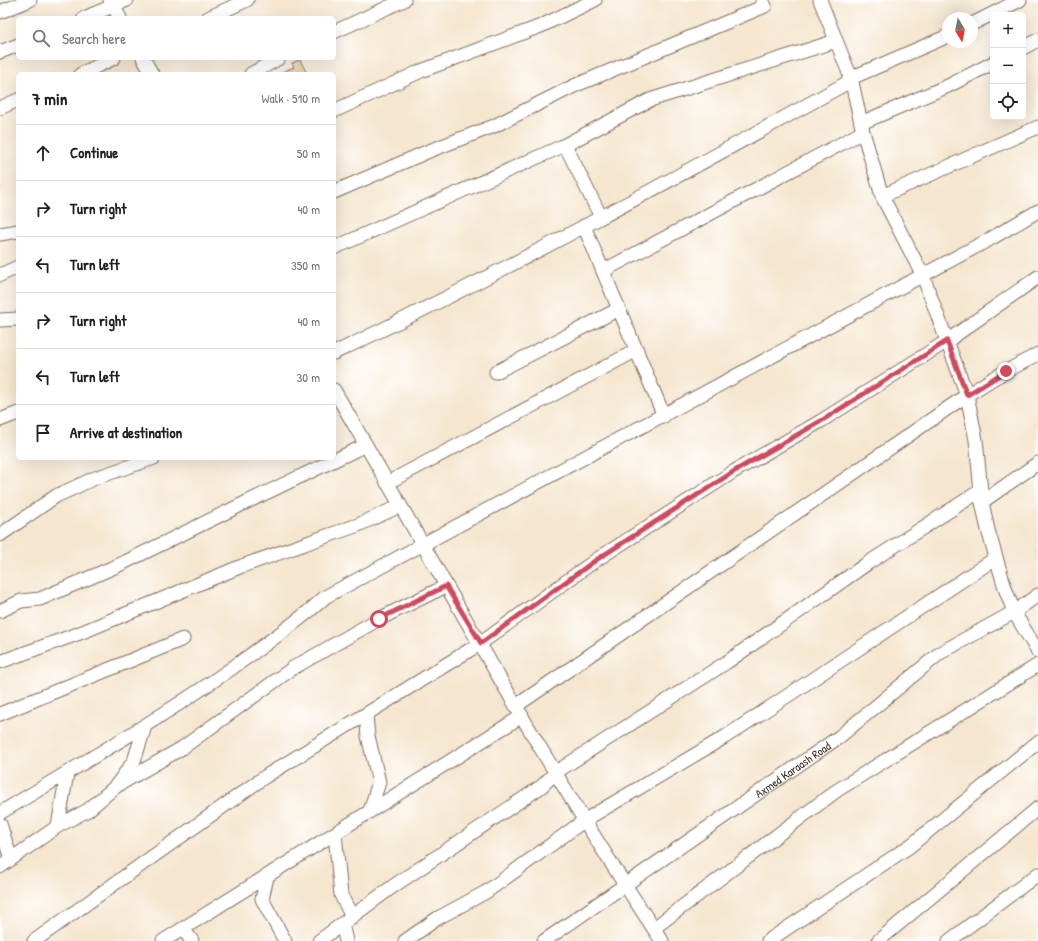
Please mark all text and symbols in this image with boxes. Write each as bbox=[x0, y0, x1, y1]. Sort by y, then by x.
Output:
north arrow bbox=[942, 12, 978, 48]
map controls bbox=[990, 12, 1026, 120]
button: + bbox=[990, 12, 1026, 48]
search box bbox=[16, 16, 336, 60]
icon: search bbox=[30, 27, 52, 49]
text: Search here bbox=[62, 28, 126, 49]
button: − bbox=[990, 48, 1026, 84]
button: locate bbox=[990, 84, 1026, 120]
text: 7 min bbox=[32, 87, 67, 110]
text: Walk · 510 m bbox=[262, 89, 320, 107]
icon: ahead bbox=[32, 142, 54, 164]
text: Continue bbox=[70, 142, 118, 163]
text: 50 m bbox=[297, 144, 320, 162]
icon: right bbox=[32, 198, 54, 220]
text: Turn right bbox=[70, 198, 126, 219]
text: 40 m bbox=[297, 200, 320, 218]
icon: left bbox=[32, 254, 54, 276]
text: Turn left bbox=[70, 254, 120, 275]
text: 350 m bbox=[291, 256, 320, 274]
icon: right bbox=[32, 310, 54, 332]
text: Turn right bbox=[70, 310, 126, 331]
text: 40 m bbox=[297, 312, 320, 330]
route end bbox=[997, 362, 1015, 380]
icon: left bbox=[32, 366, 54, 388]
text: Turn left bbox=[70, 366, 120, 387]
text: 30 m bbox=[297, 368, 320, 386]
icon: arrive bbox=[32, 422, 54, 444]
text: Arrive at destination bbox=[70, 422, 182, 443]
route start bbox=[370, 610, 388, 628]
street label: Axmed Karaash Road bbox=[751, 737, 834, 801]

